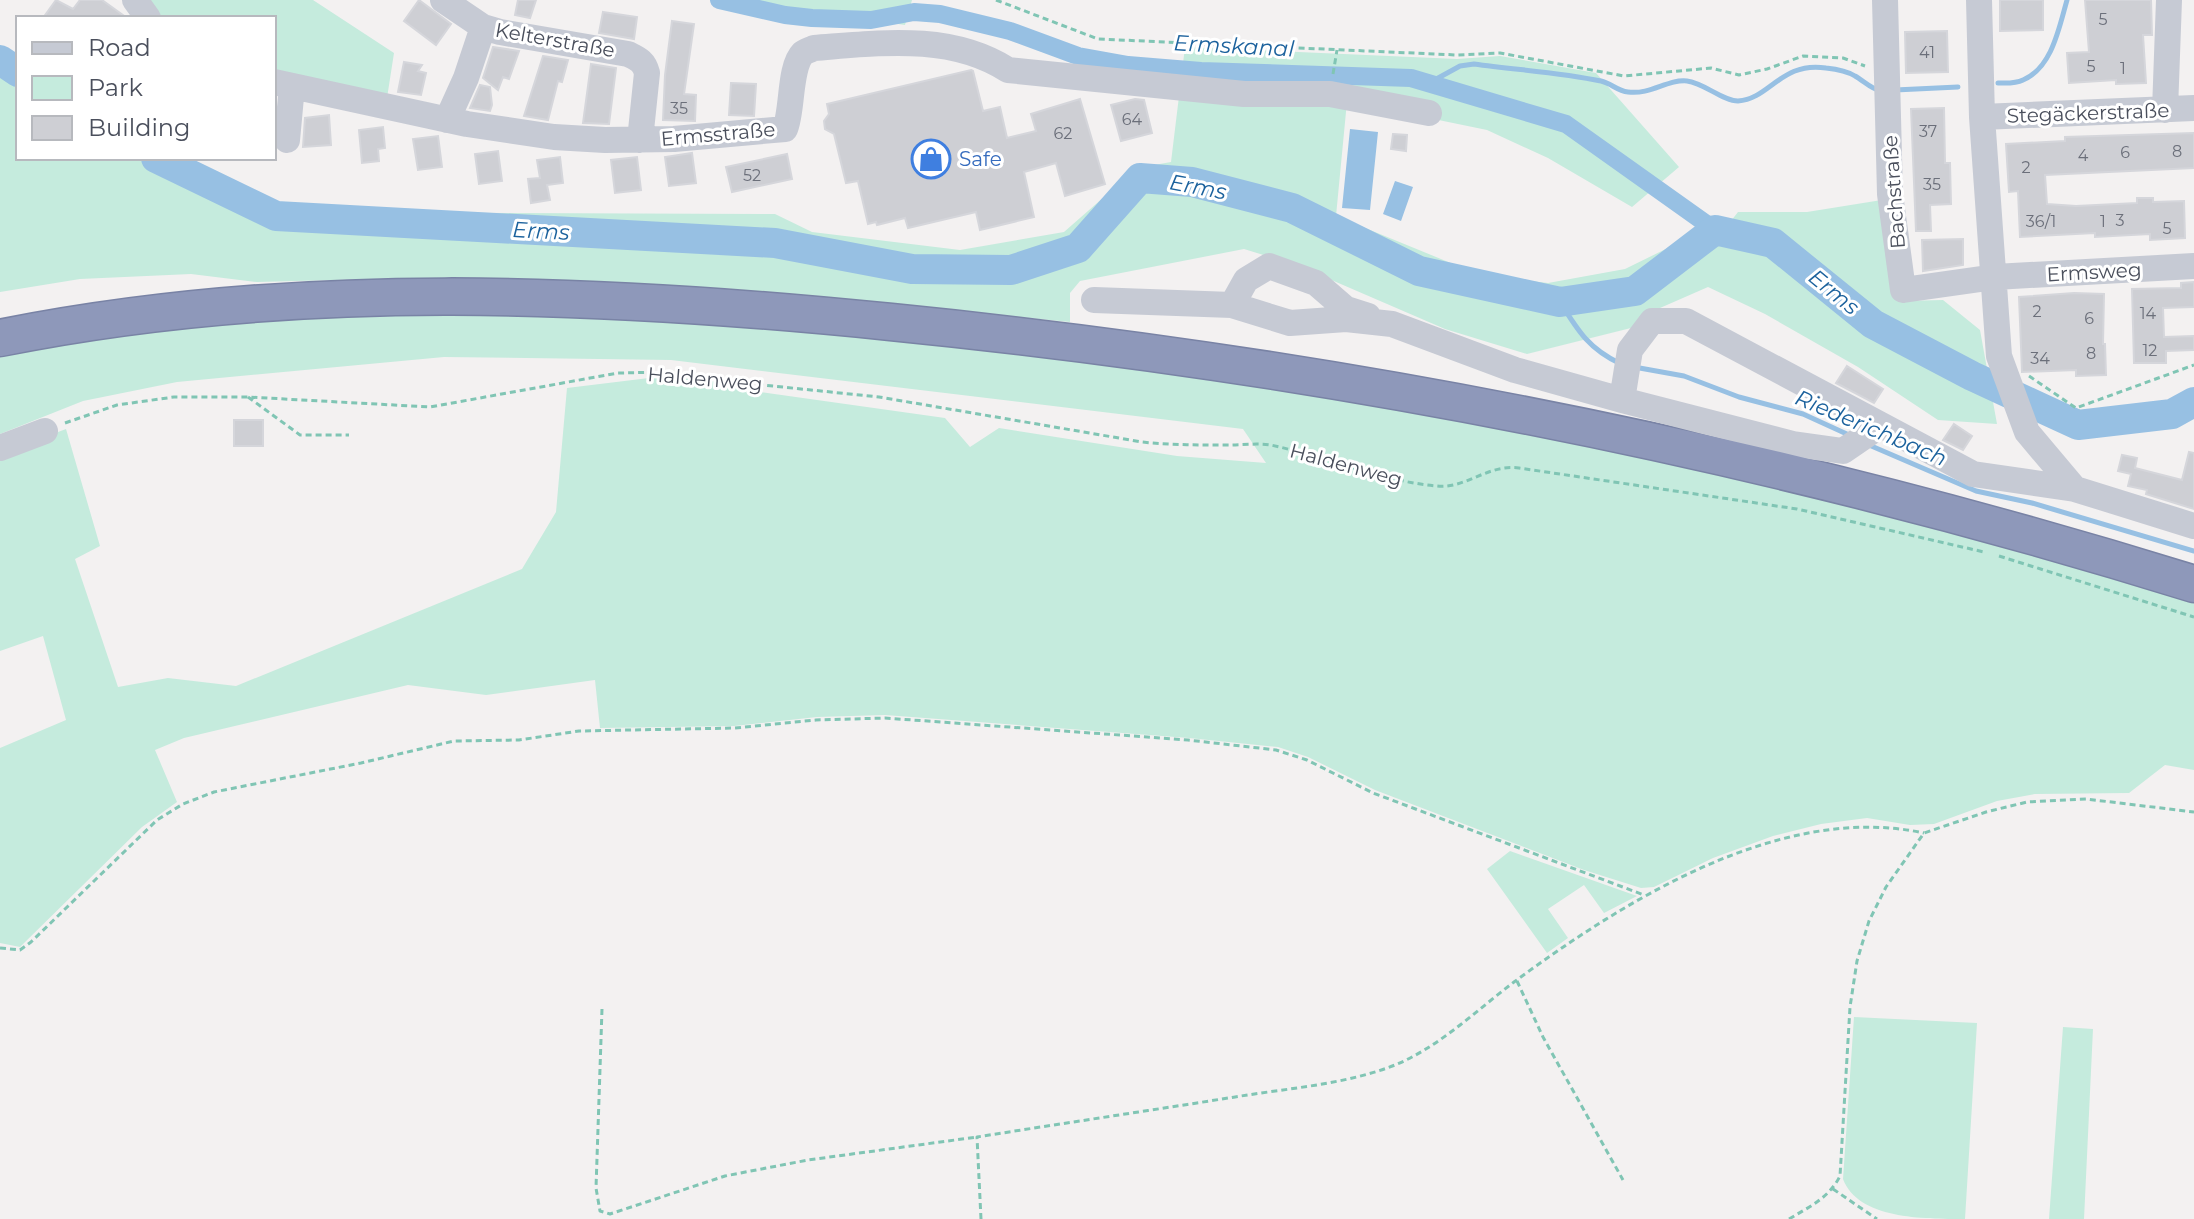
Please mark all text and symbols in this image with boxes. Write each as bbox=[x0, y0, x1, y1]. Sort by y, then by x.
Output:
house number: 5 bbox=[2098, 10, 2108, 29]
legend bbox=[16, 16, 276, 160]
street label: Kelterstraße bbox=[493, 18, 617, 62]
water label: Ermskanal bbox=[1173, 29, 1295, 63]
text: Road bbox=[88, 33, 151, 62]
house number: 41 bbox=[1919, 43, 1935, 62]
house number: 5 bbox=[2086, 57, 2096, 76]
house number: 1 bbox=[2120, 59, 2126, 78]
text: Park bbox=[88, 73, 143, 102]
street label: Stegäckerstraße bbox=[2006, 98, 2170, 128]
house number: 35 bbox=[670, 99, 688, 118]
house number: 64 bbox=[1122, 110, 1143, 129]
text: Building bbox=[88, 113, 191, 142]
street label: Ermsstraße bbox=[660, 117, 776, 151]
house number: 37 bbox=[1919, 122, 1937, 141]
house number: 62 bbox=[1054, 124, 1072, 143]
street label: Bachstraße bbox=[1878, 134, 1910, 250]
shop icon: Safe bbox=[910, 138, 952, 180]
house number: 8 bbox=[2172, 142, 2182, 161]
house number: 6 bbox=[2120, 143, 2130, 162]
house number: 4 bbox=[2078, 146, 2089, 165]
place label: Safe bbox=[959, 147, 1002, 171]
house number: 2 bbox=[2021, 158, 2031, 177]
house number: 52 bbox=[743, 166, 761, 185]
water label: Erms bbox=[1167, 168, 1229, 206]
house number: 35 bbox=[1923, 175, 1941, 194]
house number: 3 bbox=[2115, 211, 2125, 230]
house number: 36/1 bbox=[2026, 212, 2056, 231]
house number: 1 bbox=[2100, 212, 2106, 231]
water label: Erms bbox=[512, 216, 571, 246]
house number: 5 bbox=[2162, 219, 2172, 238]
street label: Ermsweg bbox=[2046, 258, 2142, 286]
water label: Erms bbox=[1803, 263, 1865, 321]
house number: 2 bbox=[2032, 302, 2042, 321]
house number: 14 bbox=[2140, 304, 2157, 323]
house number: 6 bbox=[2084, 309, 2094, 328]
house number: 12 bbox=[2143, 341, 2157, 360]
house number: 8 bbox=[2086, 344, 2096, 363]
house number: 34 bbox=[2030, 349, 2050, 368]
street label: Haldenweg bbox=[646, 362, 764, 396]
water label: Riederichbach bbox=[1791, 384, 1951, 472]
street label: Haldenweg bbox=[1287, 438, 1405, 492]

